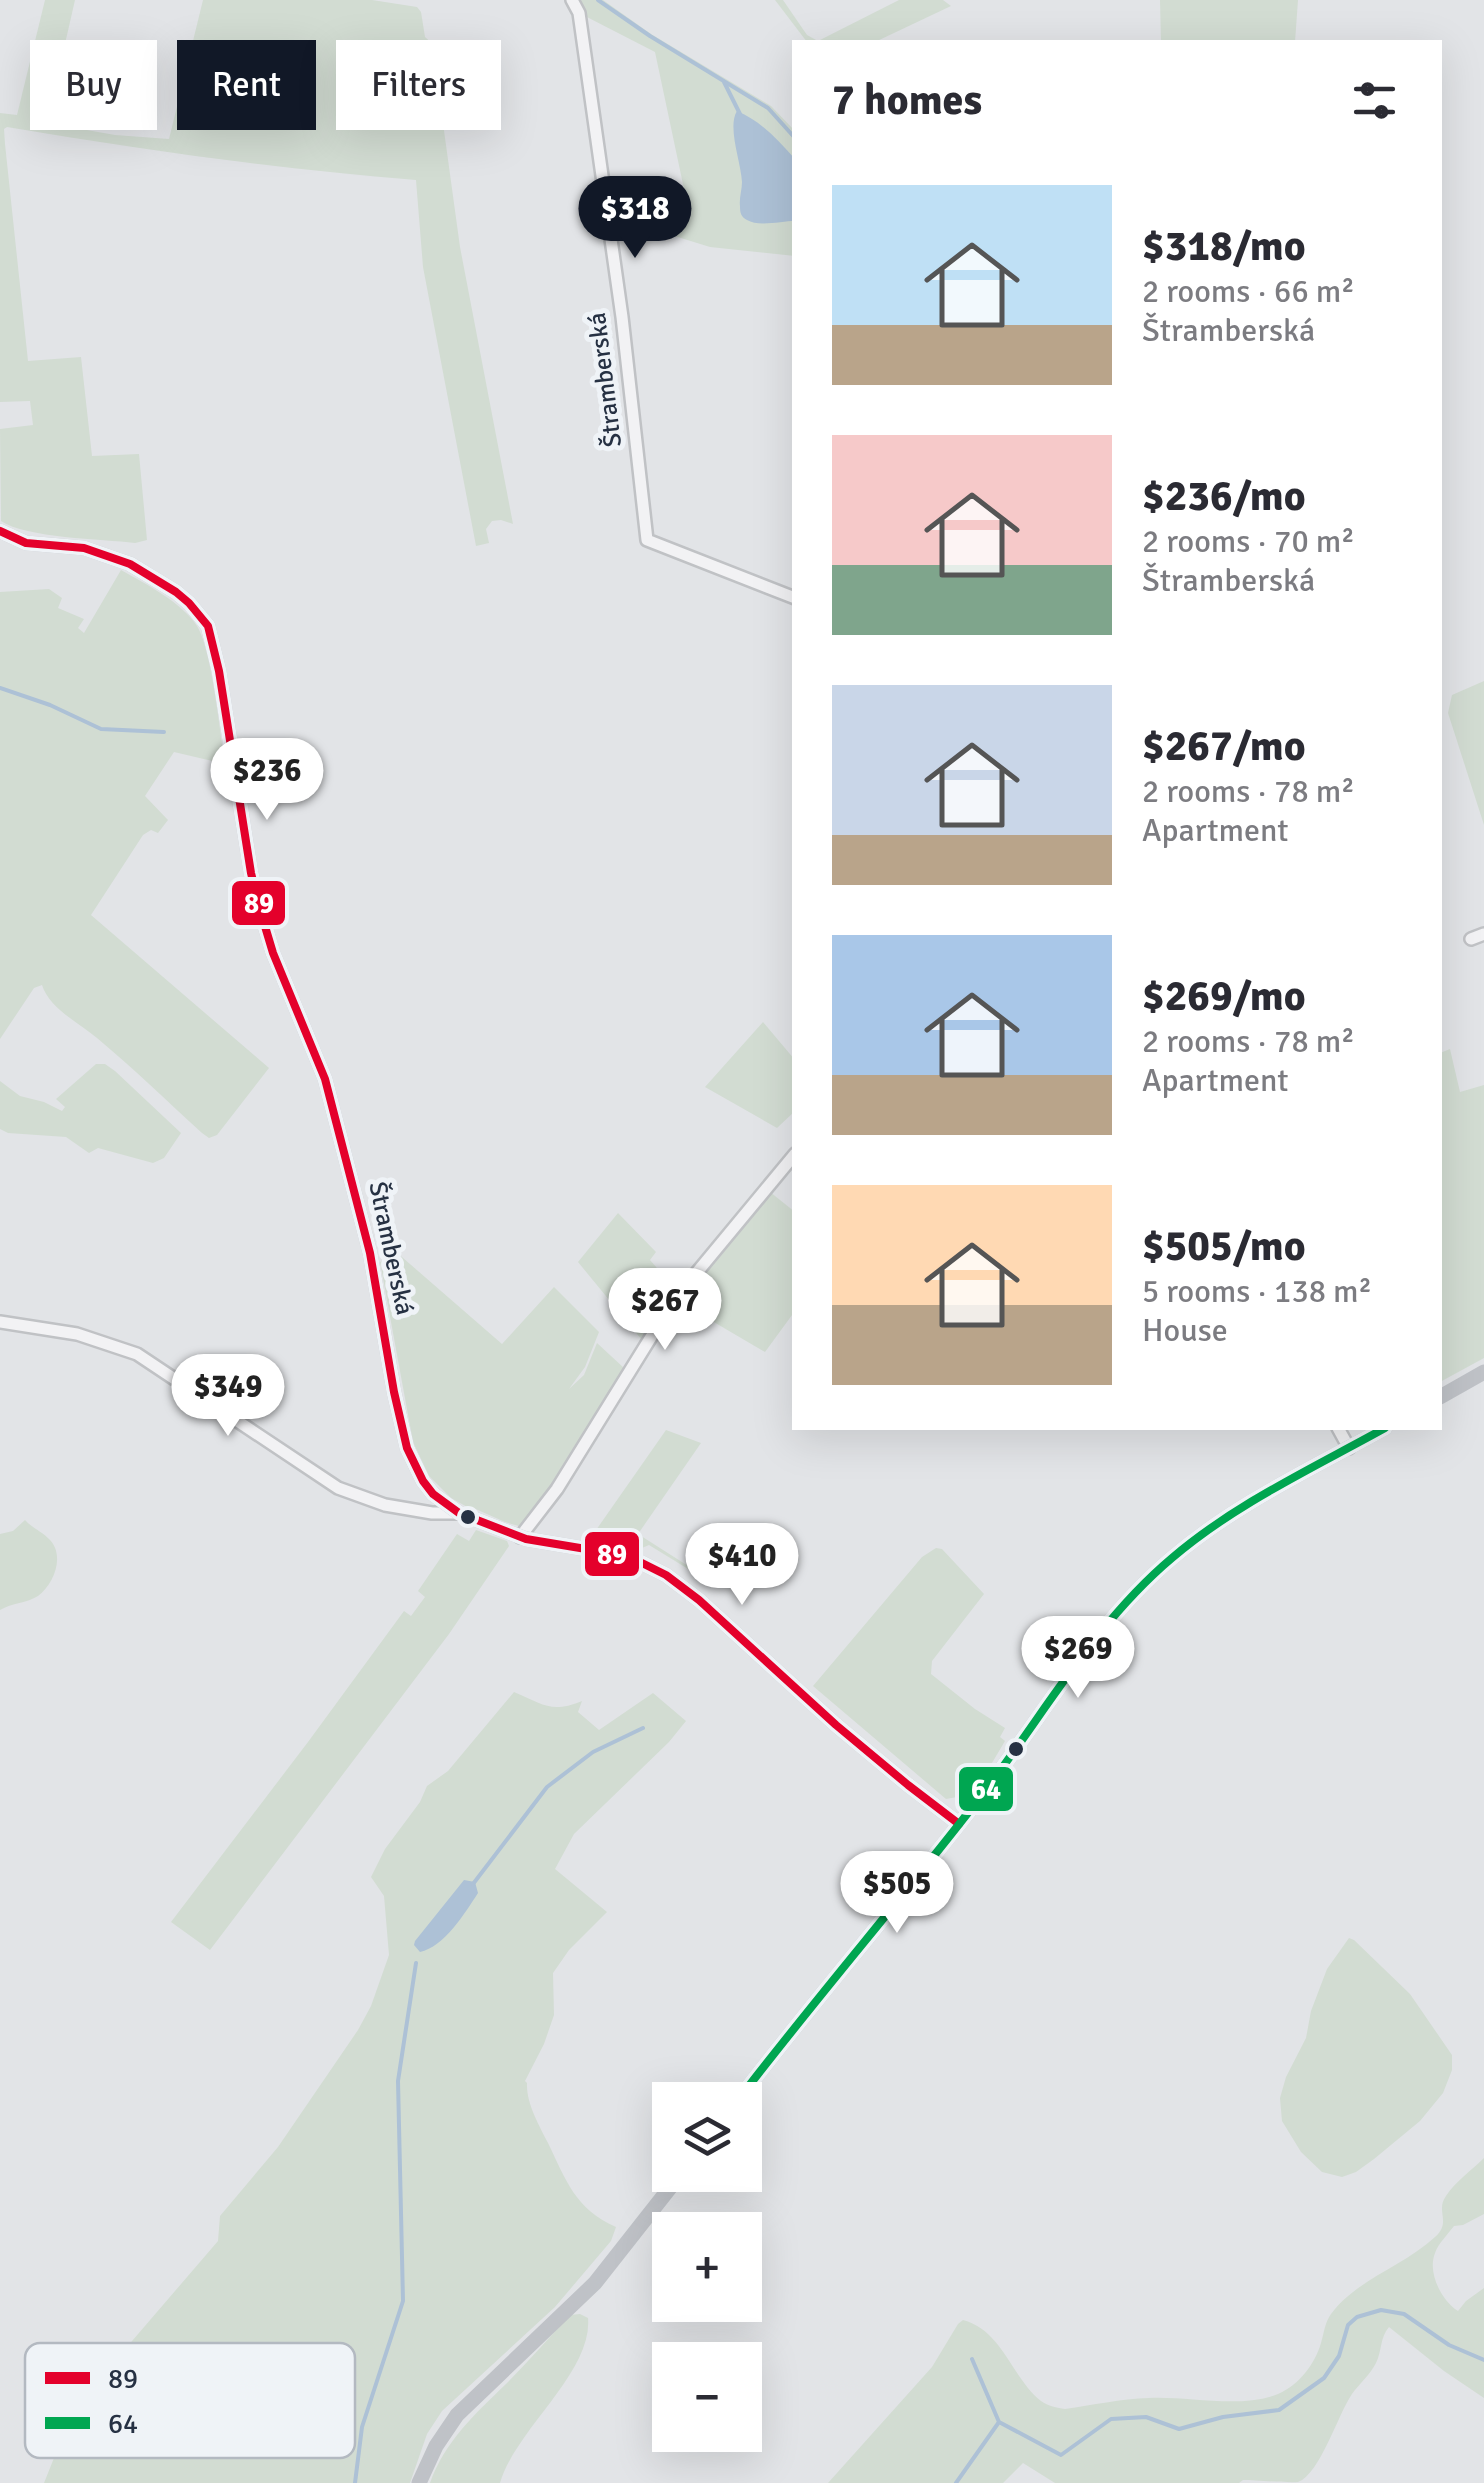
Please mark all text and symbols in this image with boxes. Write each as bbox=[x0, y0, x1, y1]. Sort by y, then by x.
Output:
chip: Buy bbox=[30, 40, 157, 130]
chip: Rent bbox=[177, 40, 316, 130]
chip: Filters bbox=[336, 40, 501, 130]
icon: filters bbox=[1347, 73, 1402, 128]
text: 7 homes bbox=[832, 75, 982, 126]
pin: $318 bbox=[576, 176, 694, 261]
text: $318 bbox=[600, 189, 670, 228]
text: $318/mo bbox=[1142, 221, 1306, 272]
icon: home bbox=[912, 225, 1032, 345]
text: 2 rooms · 66 m² bbox=[1142, 272, 1355, 311]
street label: Štramberská bbox=[581, 311, 628, 449]
text: Štramberská bbox=[1142, 311, 1315, 350]
text: $236/mo bbox=[1142, 471, 1306, 522]
icon: home bbox=[912, 475, 1032, 595]
text: 2 rooms · 70 m² bbox=[1142, 522, 1355, 561]
text: Štramberská bbox=[1142, 561, 1315, 600]
text: $267/mo bbox=[1142, 721, 1306, 772]
icon: home bbox=[912, 725, 1032, 845]
pin: $236 bbox=[208, 738, 326, 823]
text: $236 bbox=[232, 751, 302, 790]
text: 2 rooms · 78 m² bbox=[1142, 772, 1355, 811]
text: Apartment bbox=[1142, 811, 1289, 850]
line badge: 89 bbox=[230, 879, 287, 927]
text: 89 bbox=[244, 887, 274, 921]
text: $269/mo bbox=[1142, 971, 1306, 1022]
icon: home bbox=[912, 975, 1032, 1095]
text: 2 rooms · 78 m² bbox=[1142, 1022, 1355, 1061]
text: Apartment bbox=[1142, 1061, 1289, 1100]
street label: Štramberská bbox=[362, 1179, 421, 1318]
text: $505/mo bbox=[1142, 1221, 1306, 1272]
icon: home bbox=[912, 1225, 1032, 1345]
pin: $267 bbox=[606, 1268, 724, 1353]
text: 5 rooms · 138 m² bbox=[1142, 1272, 1372, 1311]
text: $267 bbox=[630, 1281, 700, 1320]
text: House bbox=[1142, 1311, 1228, 1350]
pin: $349 bbox=[169, 1354, 287, 1439]
text: $349 bbox=[193, 1367, 263, 1406]
unlabelled marker bbox=[458, 1507, 478, 1527]
pin: $410 bbox=[683, 1523, 801, 1608]
line badge: 89 bbox=[583, 1530, 641, 1578]
text: $410 bbox=[707, 1536, 777, 1575]
text: 89 bbox=[597, 1538, 627, 1572]
pin: $269 bbox=[1019, 1616, 1137, 1701]
text: $269 bbox=[1043, 1629, 1113, 1668]
unlabelled marker bbox=[1006, 1739, 1026, 1759]
line badge: 64 bbox=[957, 1765, 1015, 1813]
text: 64 bbox=[971, 1773, 1001, 1807]
pin: $505 bbox=[838, 1851, 956, 1936]
text: $505 bbox=[862, 1864, 932, 1903]
map controls bbox=[652, 2082, 762, 2452]
button: layers bbox=[652, 2082, 762, 2192]
button: + bbox=[652, 2212, 762, 2322]
button: − bbox=[652, 2342, 762, 2452]
legend bbox=[25, 2343, 355, 2458]
text: 89 bbox=[108, 2362, 138, 2396]
text: 64 bbox=[108, 2407, 138, 2441]

